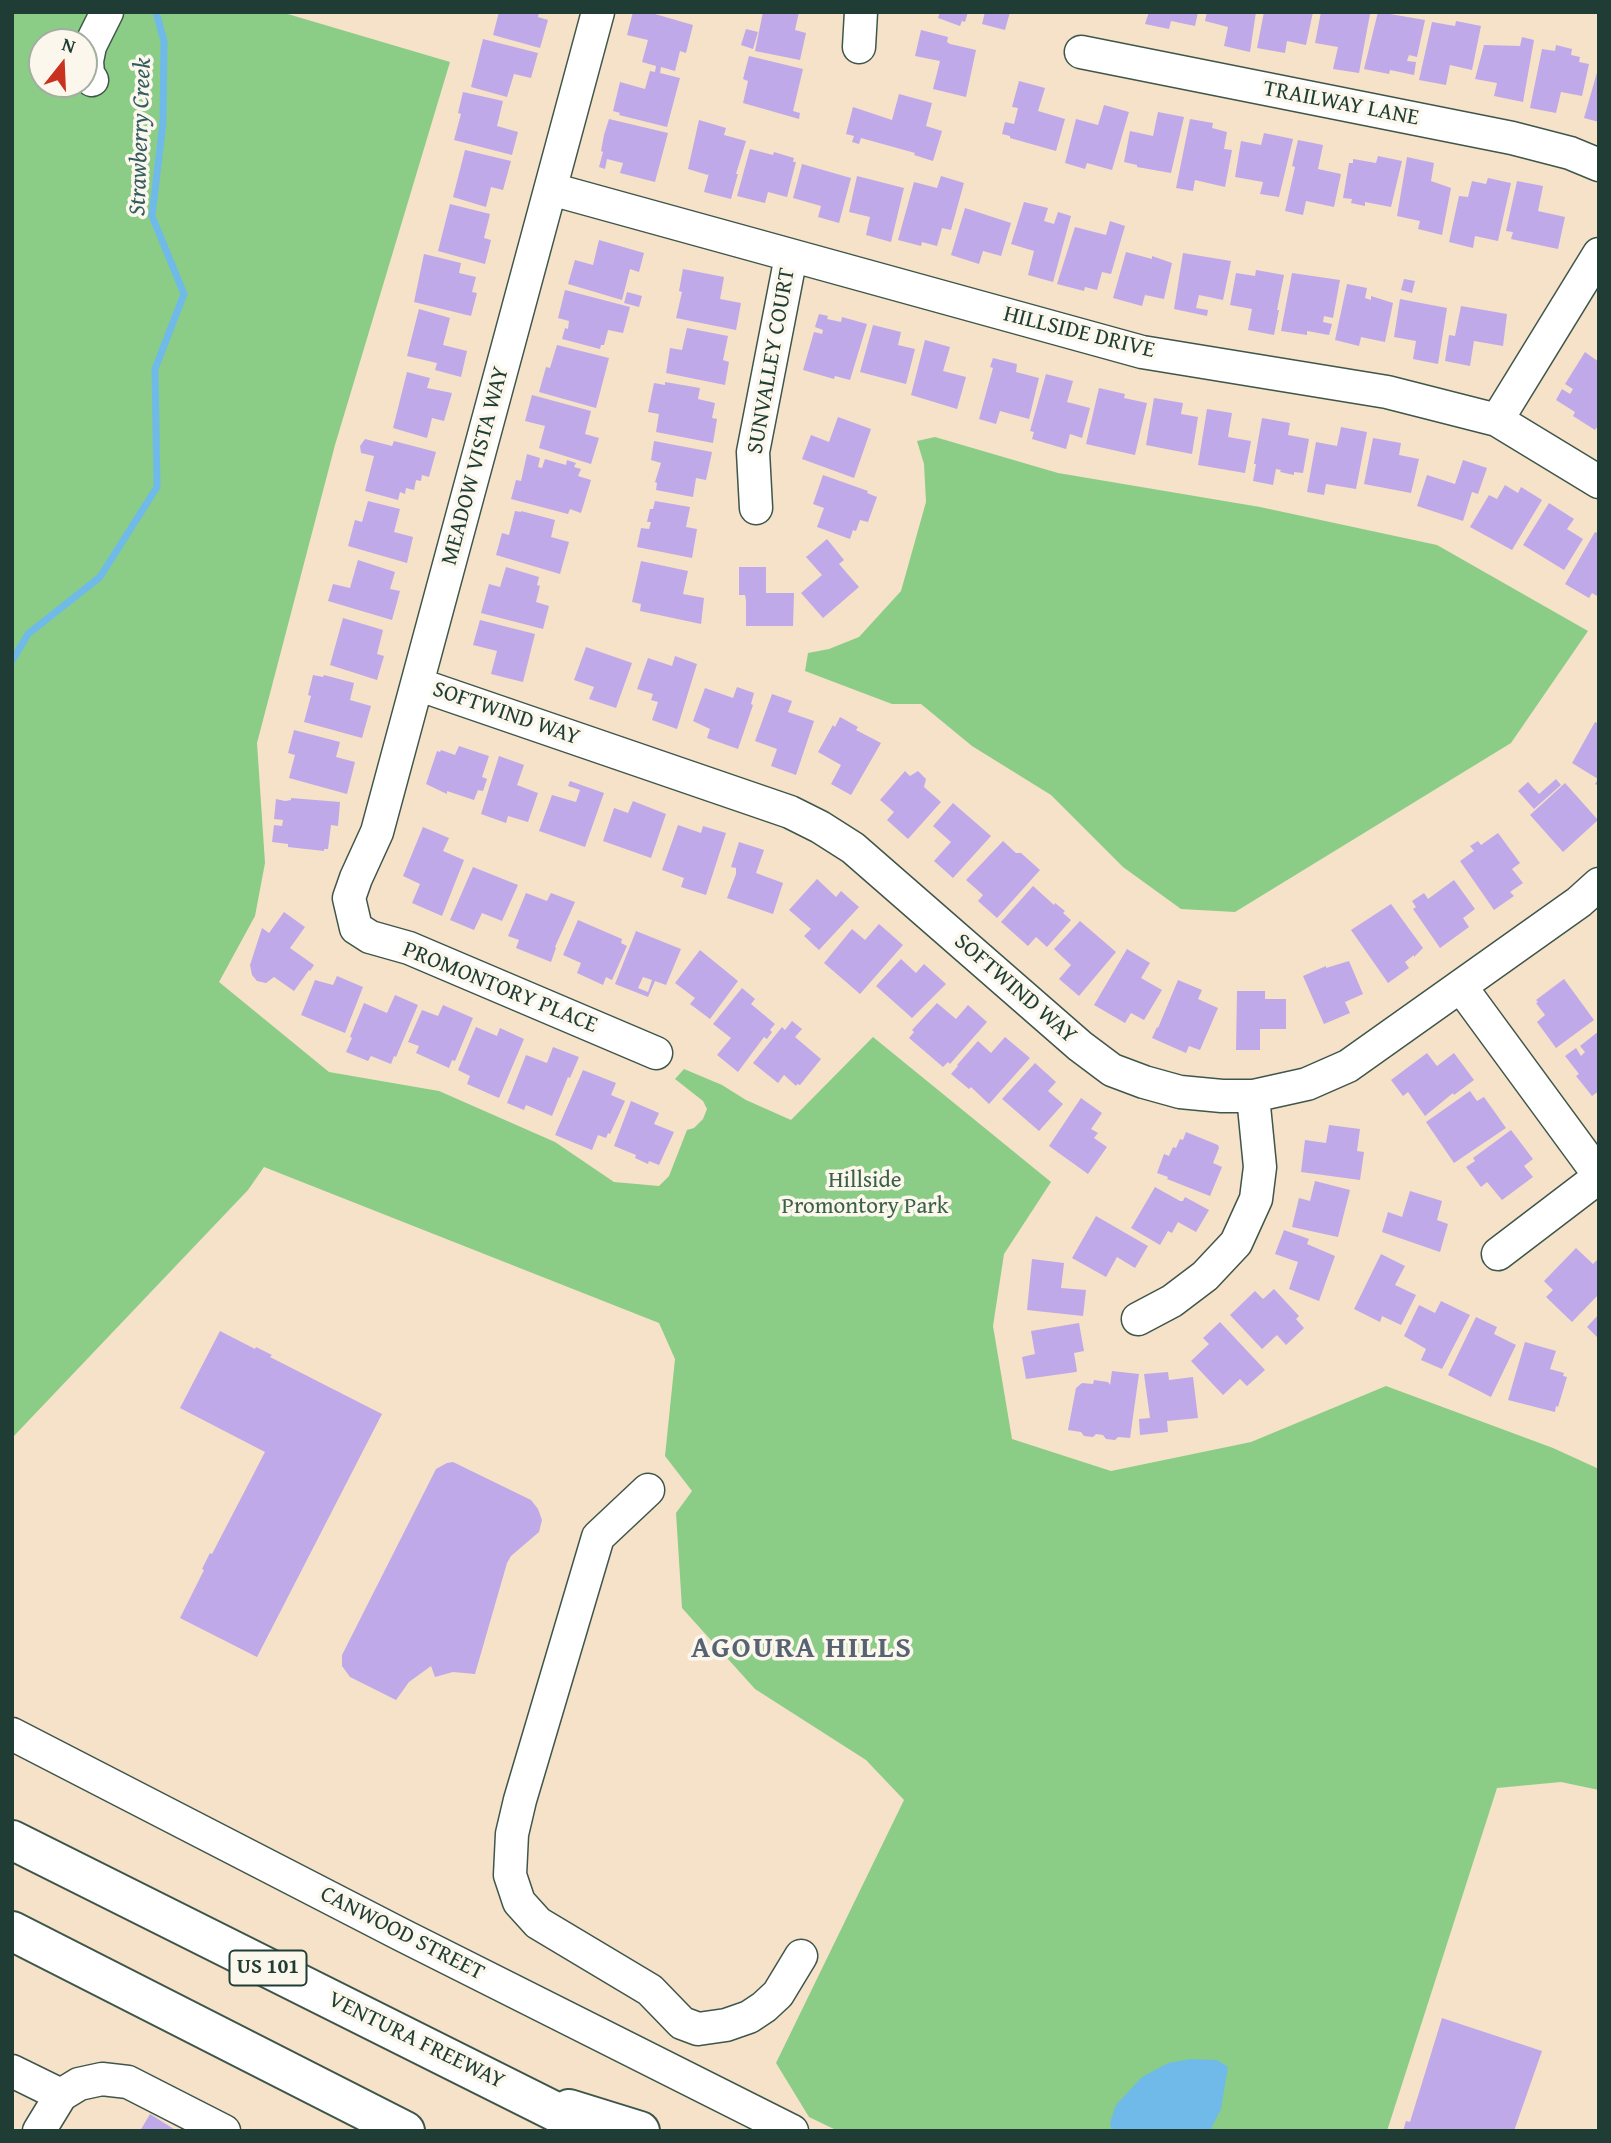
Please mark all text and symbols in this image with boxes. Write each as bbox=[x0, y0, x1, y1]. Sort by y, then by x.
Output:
north arrow bbox=[28, 28, 98, 98]
text: N bbox=[58, 30, 79, 60]
water label: Strawberry Creek bbox=[124, 57, 158, 217]
street label: TRAILWAY LANE bbox=[1261, 75, 1421, 133]
street label: SUNVALLEY COURT bbox=[742, 266, 802, 456]
street label: HILLSIDE DRIVE bbox=[1001, 301, 1157, 365]
street label: MEADOW VISTA WAY bbox=[436, 364, 516, 568]
street label: SOFTWIND WAY bbox=[429, 676, 583, 752]
street label: SOFTWIND WAY bbox=[948, 928, 1082, 1050]
street label: PROMONTORY PLACE bbox=[399, 936, 601, 1040]
park label: Hillside Promontory Park bbox=[782, 1167, 948, 1221]
district label: AGOURA HILLS bbox=[692, 1631, 912, 1667]
street label: CANWOOD STREET bbox=[315, 1881, 489, 1987]
road number: US 101 bbox=[230, 1951, 306, 1986]
street label: VENTURA FREEWAY bbox=[323, 1986, 509, 2096]

